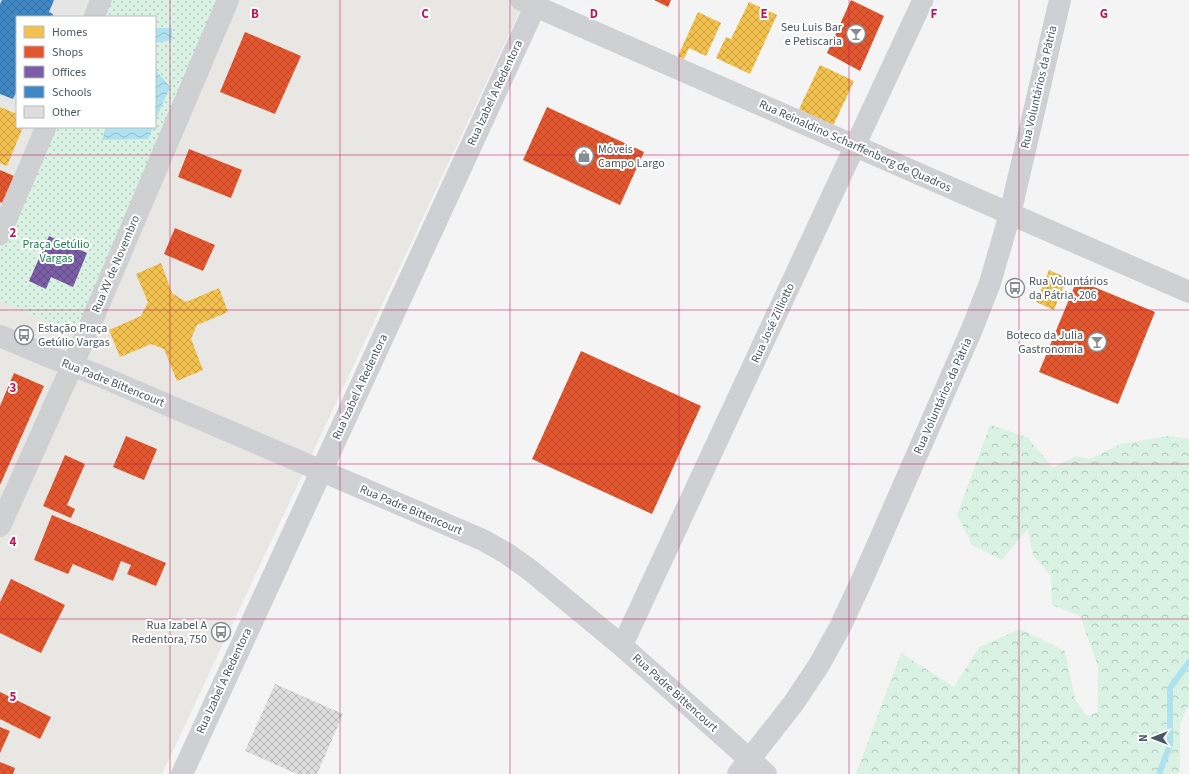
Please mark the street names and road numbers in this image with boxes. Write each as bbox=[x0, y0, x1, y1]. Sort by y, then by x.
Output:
street label: Rua Voluntários da Pátria bbox=[1017, 24, 1061, 150]
street label: Rua Izabel A Redentora bbox=[463, 37, 527, 149]
street label: Rua Reinaldino Scharffenberg de Quadros bbox=[756, 96, 954, 196]
street label: Rua XV de Novembro bbox=[88, 213, 144, 315]
street label: Rua José Zilliotto bbox=[747, 280, 799, 366]
street label: Rua Izabel A Redentora bbox=[328, 331, 392, 443]
street label: Rua Voluntários da Pátria bbox=[910, 335, 976, 457]
street label: Rua Padre Bittencourt bbox=[59, 355, 167, 411]
street label: Rua Padre Bittencourt bbox=[357, 481, 465, 539]
street label: Rua Izabel A Redentora bbox=[192, 625, 256, 737]
street label: Rua Padre Bittencourt bbox=[628, 650, 722, 736]

